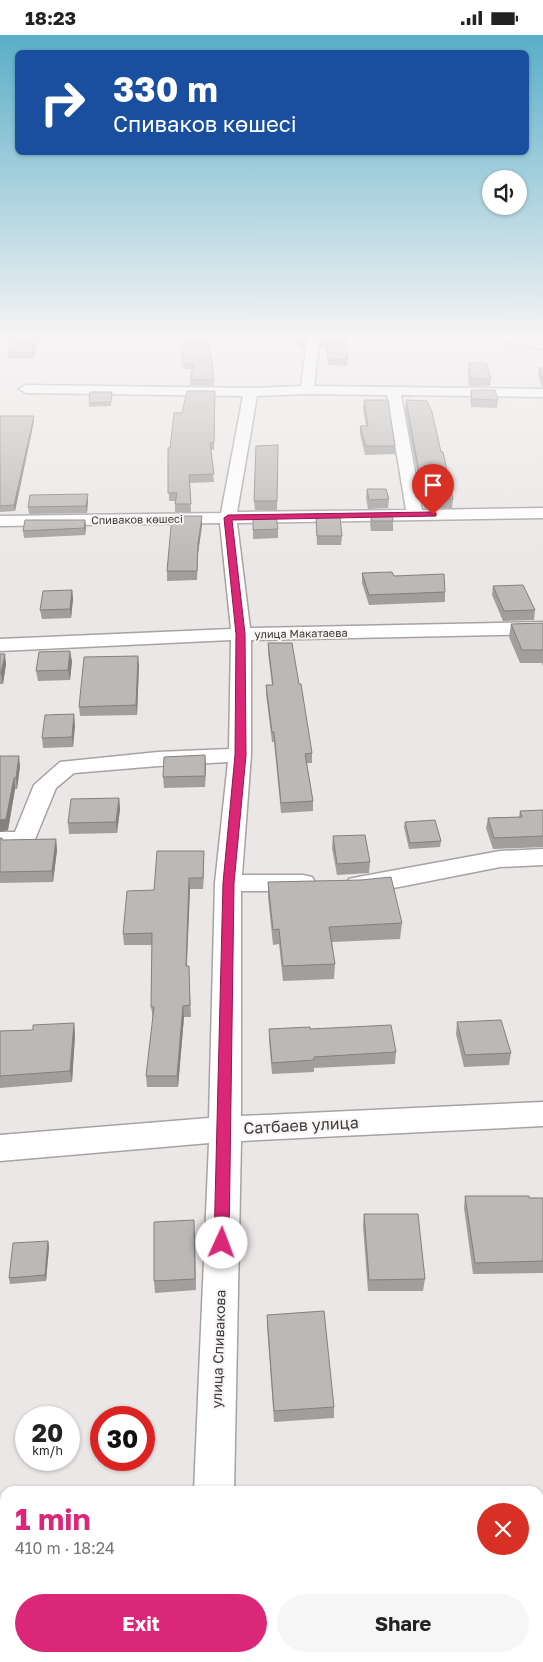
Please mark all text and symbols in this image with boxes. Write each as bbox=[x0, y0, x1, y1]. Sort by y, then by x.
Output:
text: 18:23 bbox=[25, 6, 76, 29]
text: 330 m bbox=[113, 68, 218, 110]
icon: right bbox=[30, 70, 95, 135]
text: Спиваков көшесі bbox=[113, 110, 297, 137]
map controls bbox=[482, 170, 527, 215]
button: sound bbox=[482, 170, 527, 215]
pin bbox=[412, 464, 454, 515]
icon: arrive bbox=[419, 471, 447, 499]
street label: Спиваков көшесі bbox=[91, 512, 183, 526]
street label: улица Макатаева bbox=[254, 626, 348, 640]
street label: Сатбаев улица bbox=[243, 1112, 359, 1138]
position arrow bbox=[195, 1216, 247, 1268]
street label: улица Спивакова bbox=[207, 1289, 229, 1409]
speed limit sign: 30 bbox=[90, 1406, 155, 1471]
text: 20 bbox=[32, 1417, 63, 1448]
text: km/h bbox=[32, 1443, 63, 1458]
text: 1 min bbox=[15, 1501, 91, 1537]
button: close bbox=[477, 1503, 529, 1555]
text: 410 m · 18:24 bbox=[15, 1538, 115, 1558]
button: Exit bbox=[15, 1594, 267, 1652]
button: Share bbox=[277, 1594, 529, 1652]

